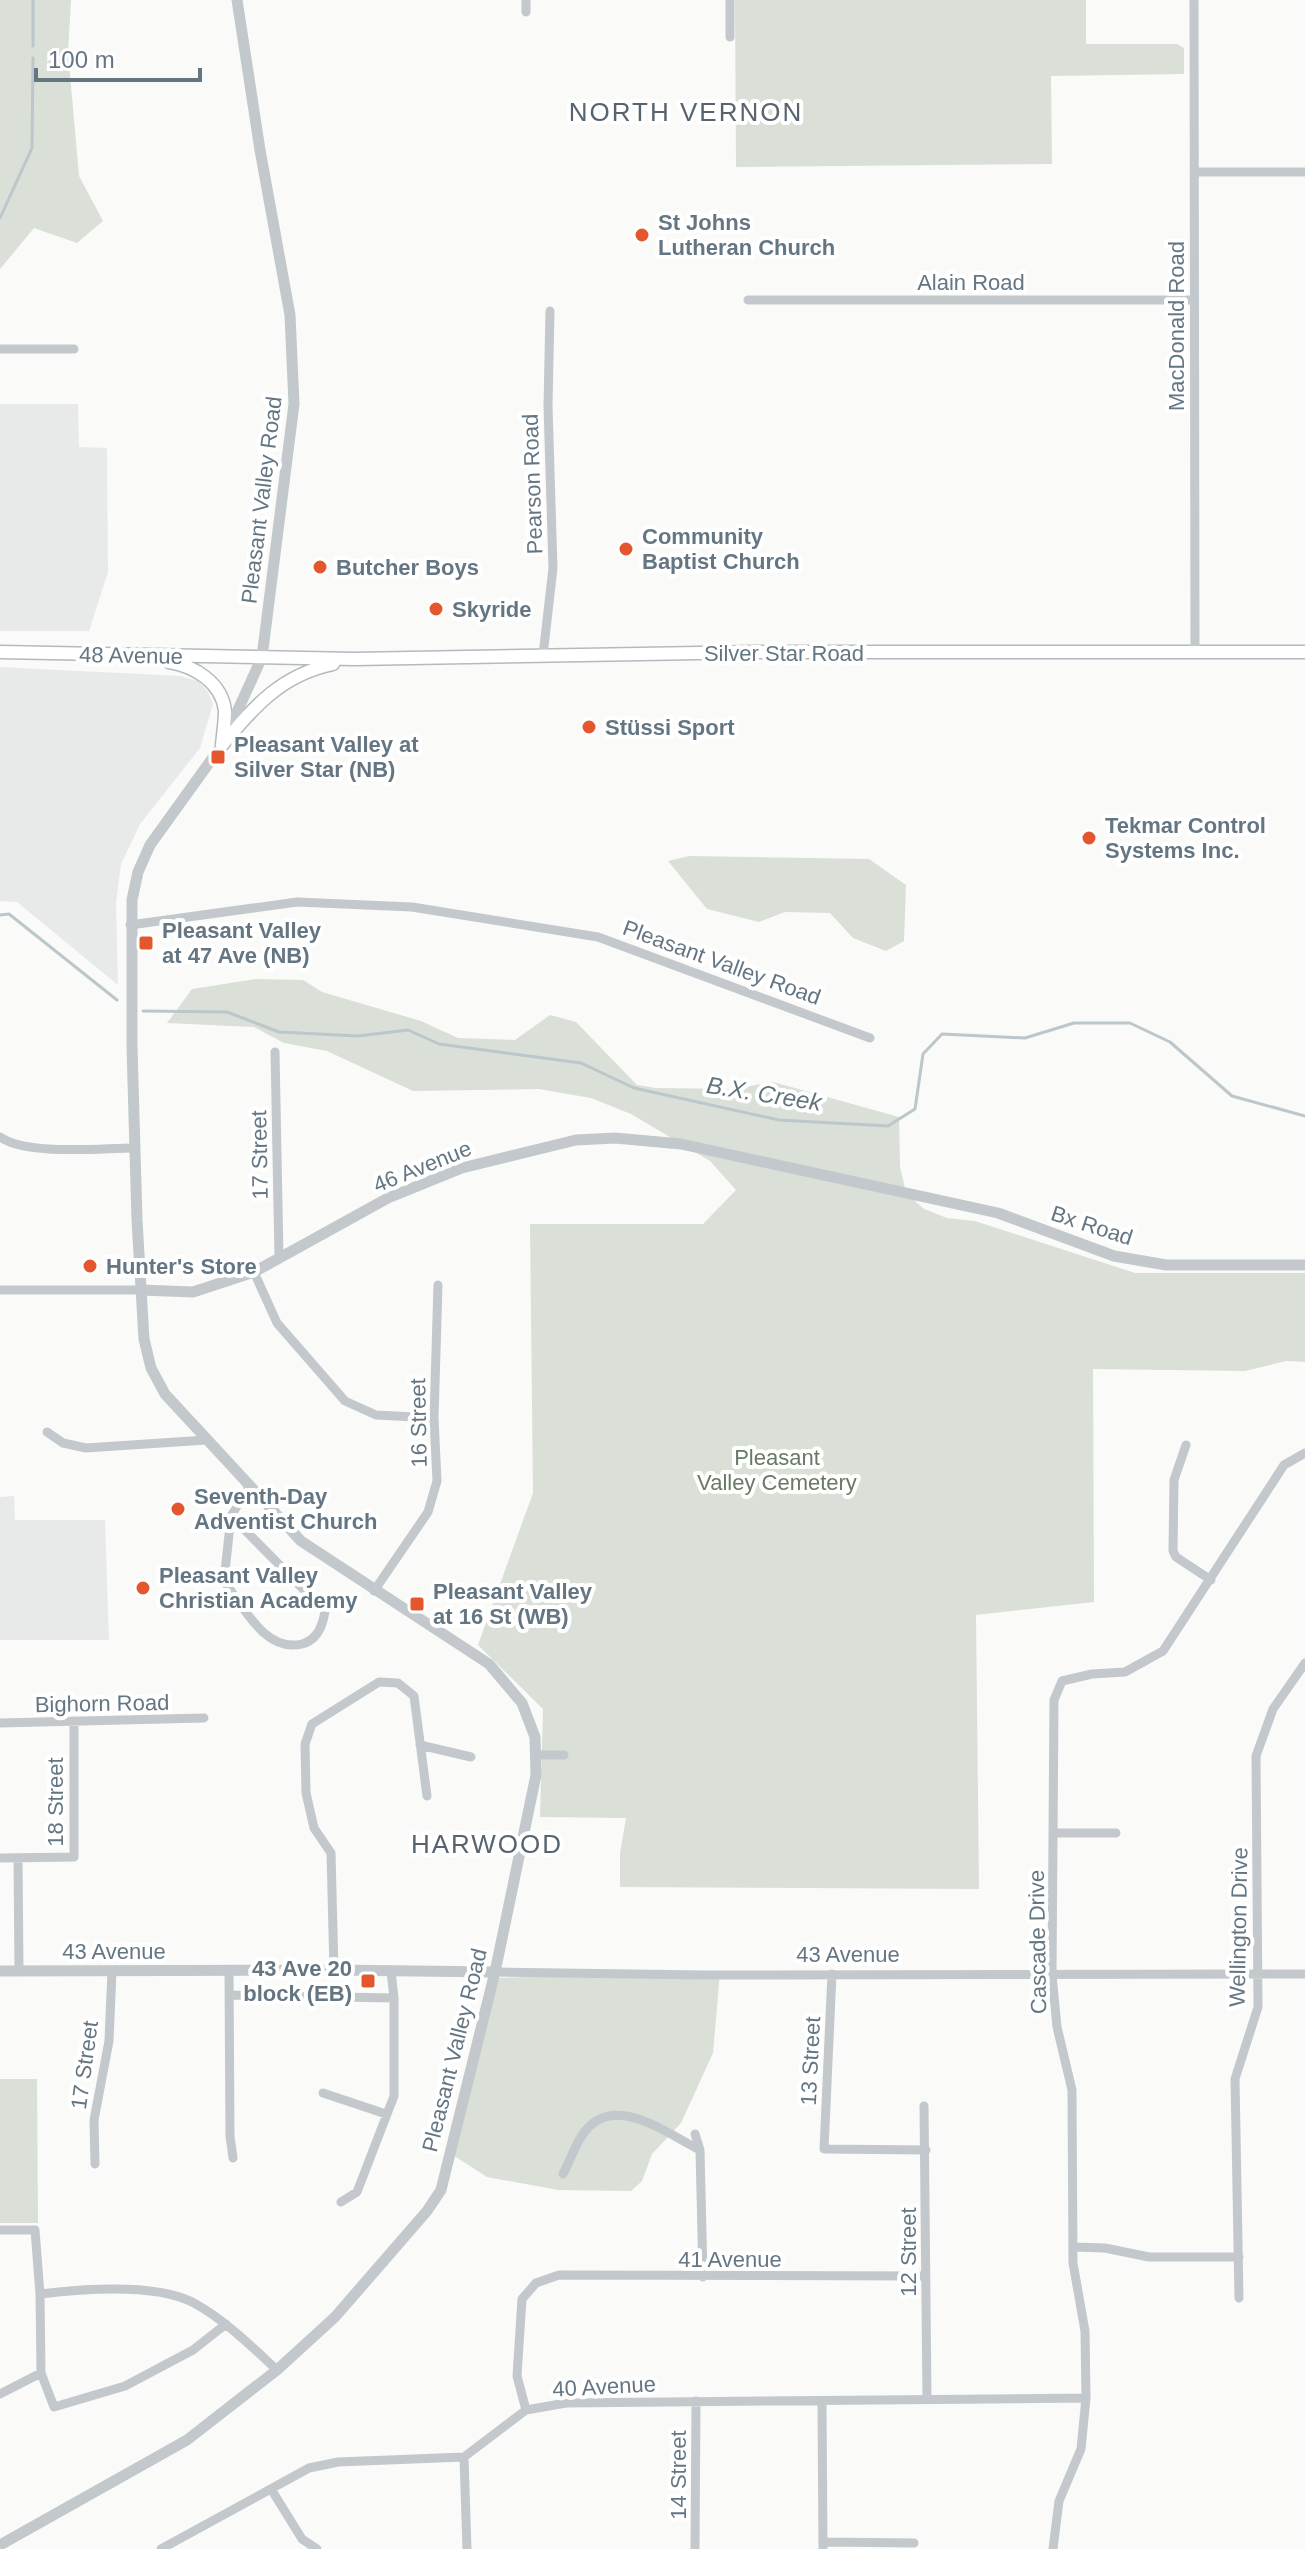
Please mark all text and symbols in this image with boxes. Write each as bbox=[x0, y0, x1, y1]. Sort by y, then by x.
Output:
scale bar bbox=[36, 32, 200, 82]
text: 100 m bbox=[48, 46, 115, 73]
district label: NORTH VERNON bbox=[569, 97, 803, 127]
place label: St Johns Lutheran Church bbox=[658, 210, 835, 260]
marker: St Johns Lutheran Church bbox=[633, 226, 651, 244]
street label: MacDonald Road bbox=[1164, 241, 1189, 411]
street label: Alain Road bbox=[917, 270, 1025, 295]
street label: Pleasant Valley Road bbox=[236, 395, 287, 605]
street label: Pearson Road bbox=[518, 413, 547, 555]
place label: Community Baptist Church bbox=[642, 524, 800, 574]
marker: Community Baptist Church bbox=[617, 540, 635, 558]
place label: Butcher Boys bbox=[336, 555, 479, 580]
marker: Butcher Boys bbox=[311, 558, 329, 576]
place label: Skyride bbox=[452, 597, 532, 622]
marker: Skyride bbox=[427, 600, 445, 618]
street label: Silver Star Road bbox=[704, 641, 864, 666]
street label: 48 Avenue bbox=[79, 642, 183, 669]
place label: Stüssi Sport bbox=[605, 715, 735, 740]
marker: Stüssi Sport bbox=[580, 718, 598, 736]
place label: Pleasant Valley at Silver Star (NB) bbox=[234, 732, 419, 782]
marker: Pleasant Valley at Silver Star (NB) bbox=[209, 748, 227, 766]
place label: Tekmar Control Systems Inc. bbox=[1105, 813, 1266, 863]
marker: Tekmar Control Systems Inc. bbox=[1080, 829, 1098, 847]
street label: Pleasant Valley Road bbox=[619, 915, 824, 1010]
place label: Pleasant Valley at 47 Ave (NB) bbox=[162, 918, 322, 968]
marker: Pleasant Valley at 47 Ave (NB) bbox=[137, 934, 155, 952]
water label: B.X. Creek bbox=[705, 1071, 825, 1116]
street label: 17 Street bbox=[246, 1110, 273, 1200]
street label: 46 Avenue bbox=[369, 1135, 475, 1197]
street label: Bx Road bbox=[1048, 1201, 1136, 1250]
place label: Hunter's Store bbox=[106, 1254, 257, 1279]
marker: Hunter's Store bbox=[81, 1257, 99, 1275]
street label: 16 Street bbox=[405, 1378, 432, 1468]
park label: Pleasant Valley Cemetery bbox=[697, 1445, 857, 1495]
place label: Seventh-Day Adventist Church bbox=[194, 1484, 377, 1534]
marker: Seventh-Day Adventist Church bbox=[169, 1500, 187, 1518]
place label: Pleasant Valley Christian Academy bbox=[159, 1563, 358, 1613]
marker: Pleasant Valley Christian Academy bbox=[134, 1579, 152, 1597]
place label: Pleasant Valley at 16 St (WB) bbox=[433, 1579, 593, 1629]
marker: Pleasant Valley at 16 St (WB) bbox=[408, 1595, 426, 1613]
street label: Bighorn Road bbox=[35, 1690, 169, 1717]
street label: 18 Street bbox=[43, 1757, 68, 1847]
district label: HARWOOD bbox=[411, 1829, 563, 1859]
street label: Wellington Drive bbox=[1225, 1847, 1252, 2007]
street label: Cascade Drive bbox=[1024, 1870, 1051, 2014]
street label: 43 Avenue bbox=[62, 1939, 166, 1964]
street label: 43 Avenue bbox=[796, 1942, 900, 1967]
street label: Pleasant Valley Road bbox=[417, 1946, 492, 2154]
place label: 43 Ave 20 block (EB) bbox=[243, 1956, 352, 2006]
marker: 43 Ave 20 block (EB) bbox=[359, 1972, 377, 1990]
street label: 13 Street bbox=[796, 2016, 825, 2106]
street label: 17 Street bbox=[66, 2019, 103, 2111]
street label: 12 Street bbox=[896, 2207, 921, 2297]
street label: 41 Avenue bbox=[678, 2247, 782, 2272]
street label: 40 Avenue bbox=[552, 2371, 656, 2402]
street label: 14 Street bbox=[666, 2430, 691, 2520]

